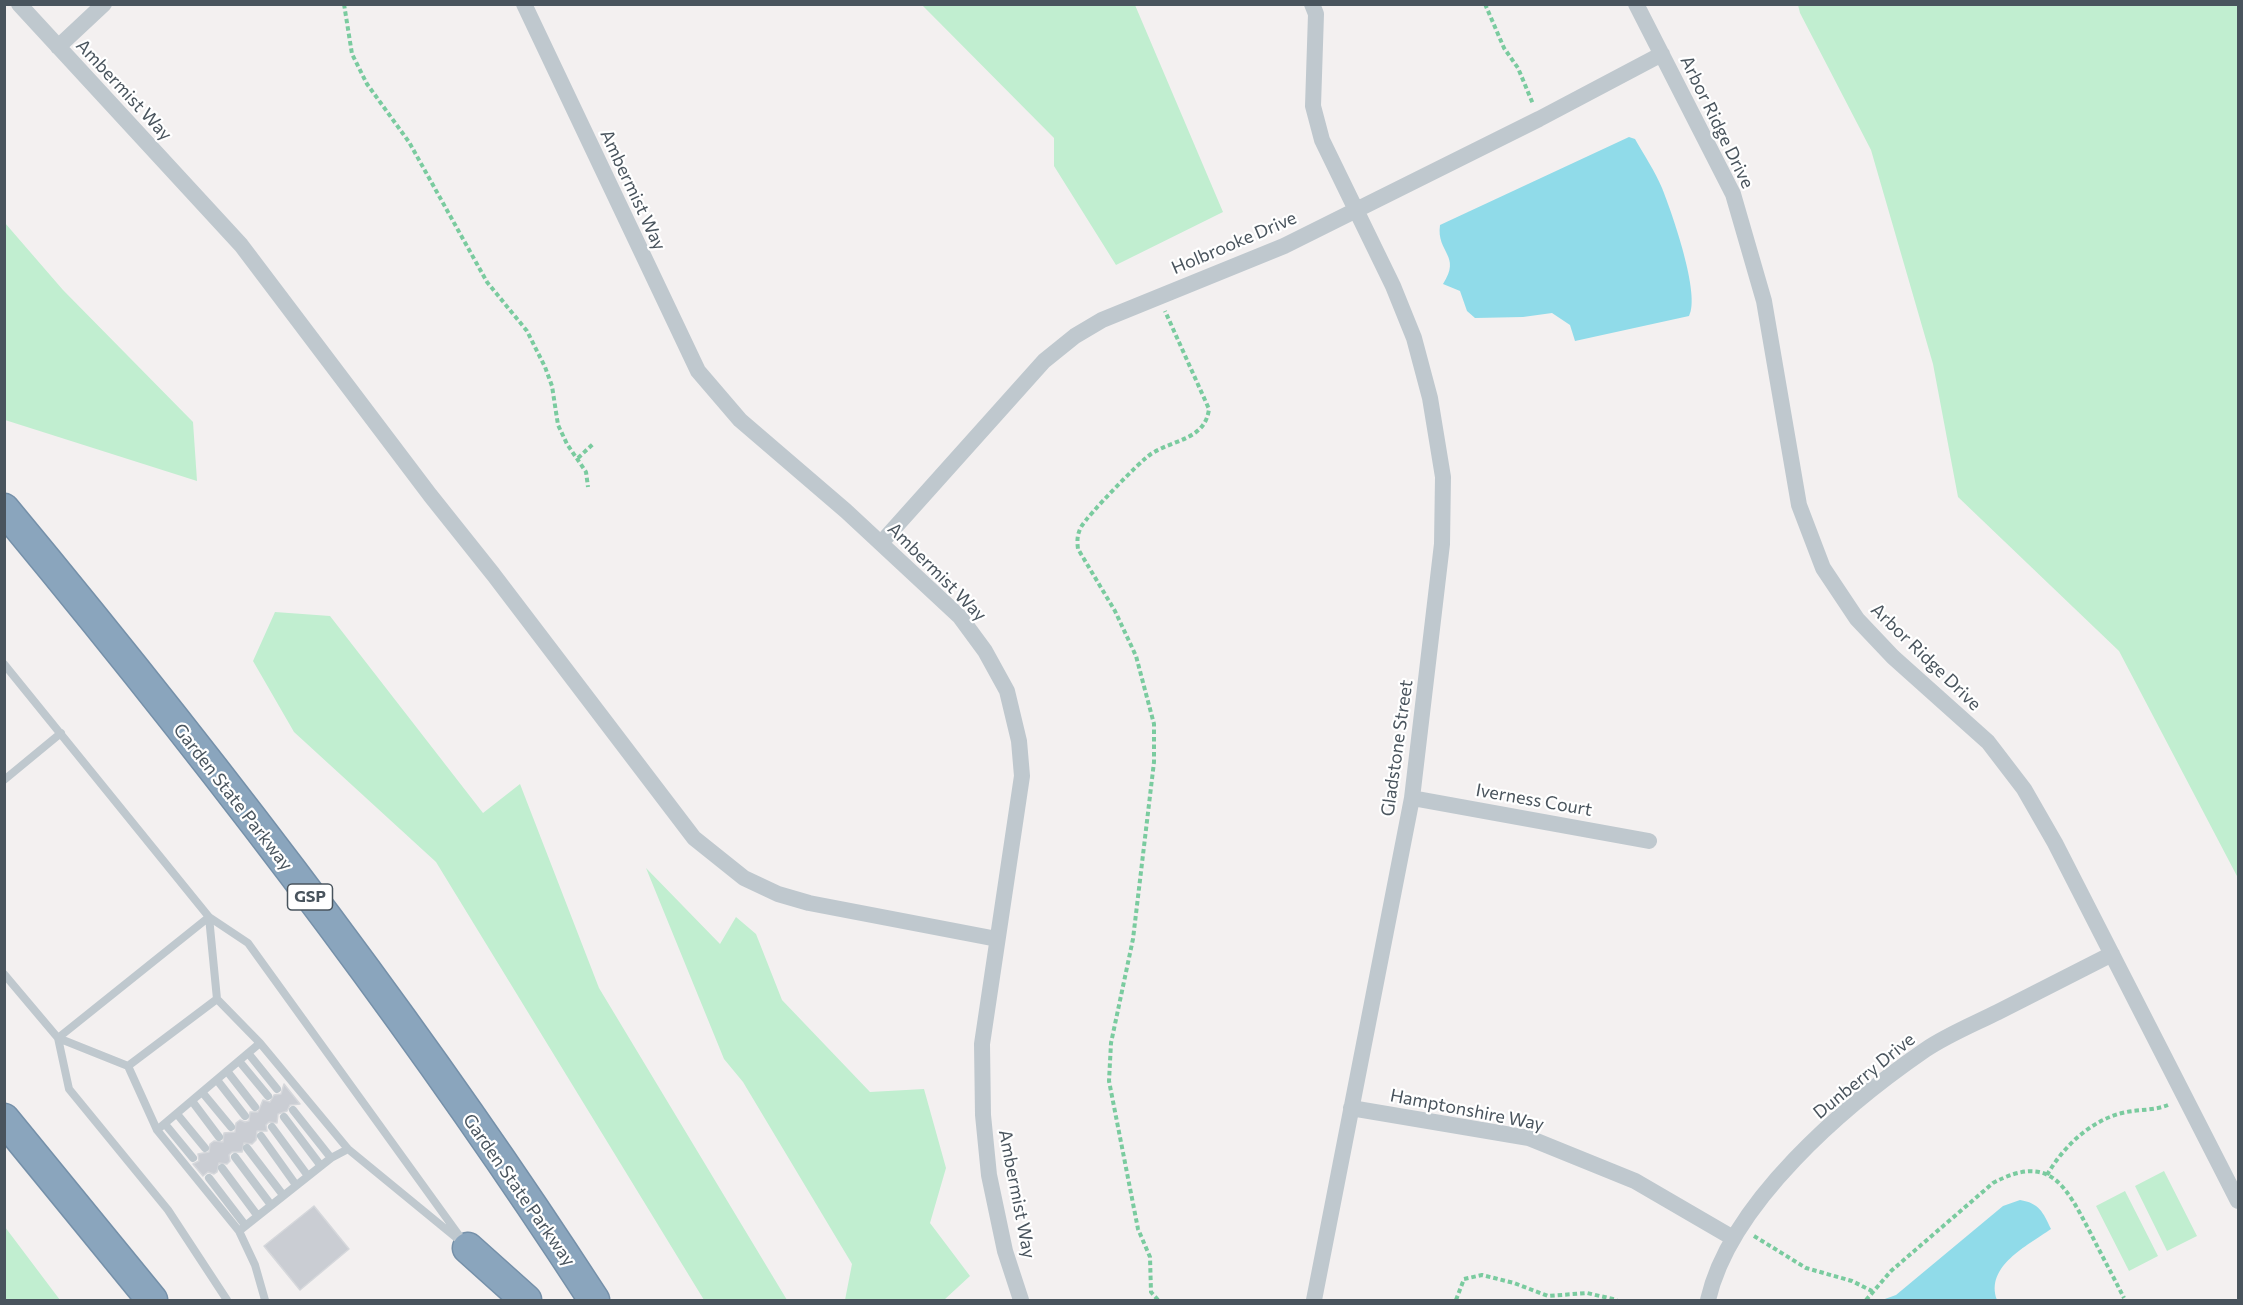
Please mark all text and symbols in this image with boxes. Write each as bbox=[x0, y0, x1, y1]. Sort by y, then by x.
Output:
street label: Ambermist Way bbox=[72, 35, 176, 145]
street label: Arbor Ridge Drive bbox=[1676, 52, 1758, 192]
street label: Ambermist Way bbox=[596, 126, 670, 254]
street label: Holbrooke Drive bbox=[1168, 207, 1300, 279]
street label: Ambermist Way bbox=[883, 518, 991, 626]
street label: Arbor Ridge Drive bbox=[1866, 599, 1986, 715]
street label: Gladstone Street bbox=[1377, 678, 1417, 818]
street label: Garden State Parkway bbox=[169, 719, 297, 875]
street label: Iverness Court bbox=[1474, 779, 1594, 821]
road number: GSP bbox=[288, 884, 332, 910]
street label: Dunberry Drive bbox=[1809, 1028, 1919, 1124]
street label: Hamptonshire Way bbox=[1388, 1084, 1546, 1136]
street label: Garden State Parkway bbox=[458, 1110, 580, 1270]
street label: Ambermist Way bbox=[994, 1128, 1040, 1260]

